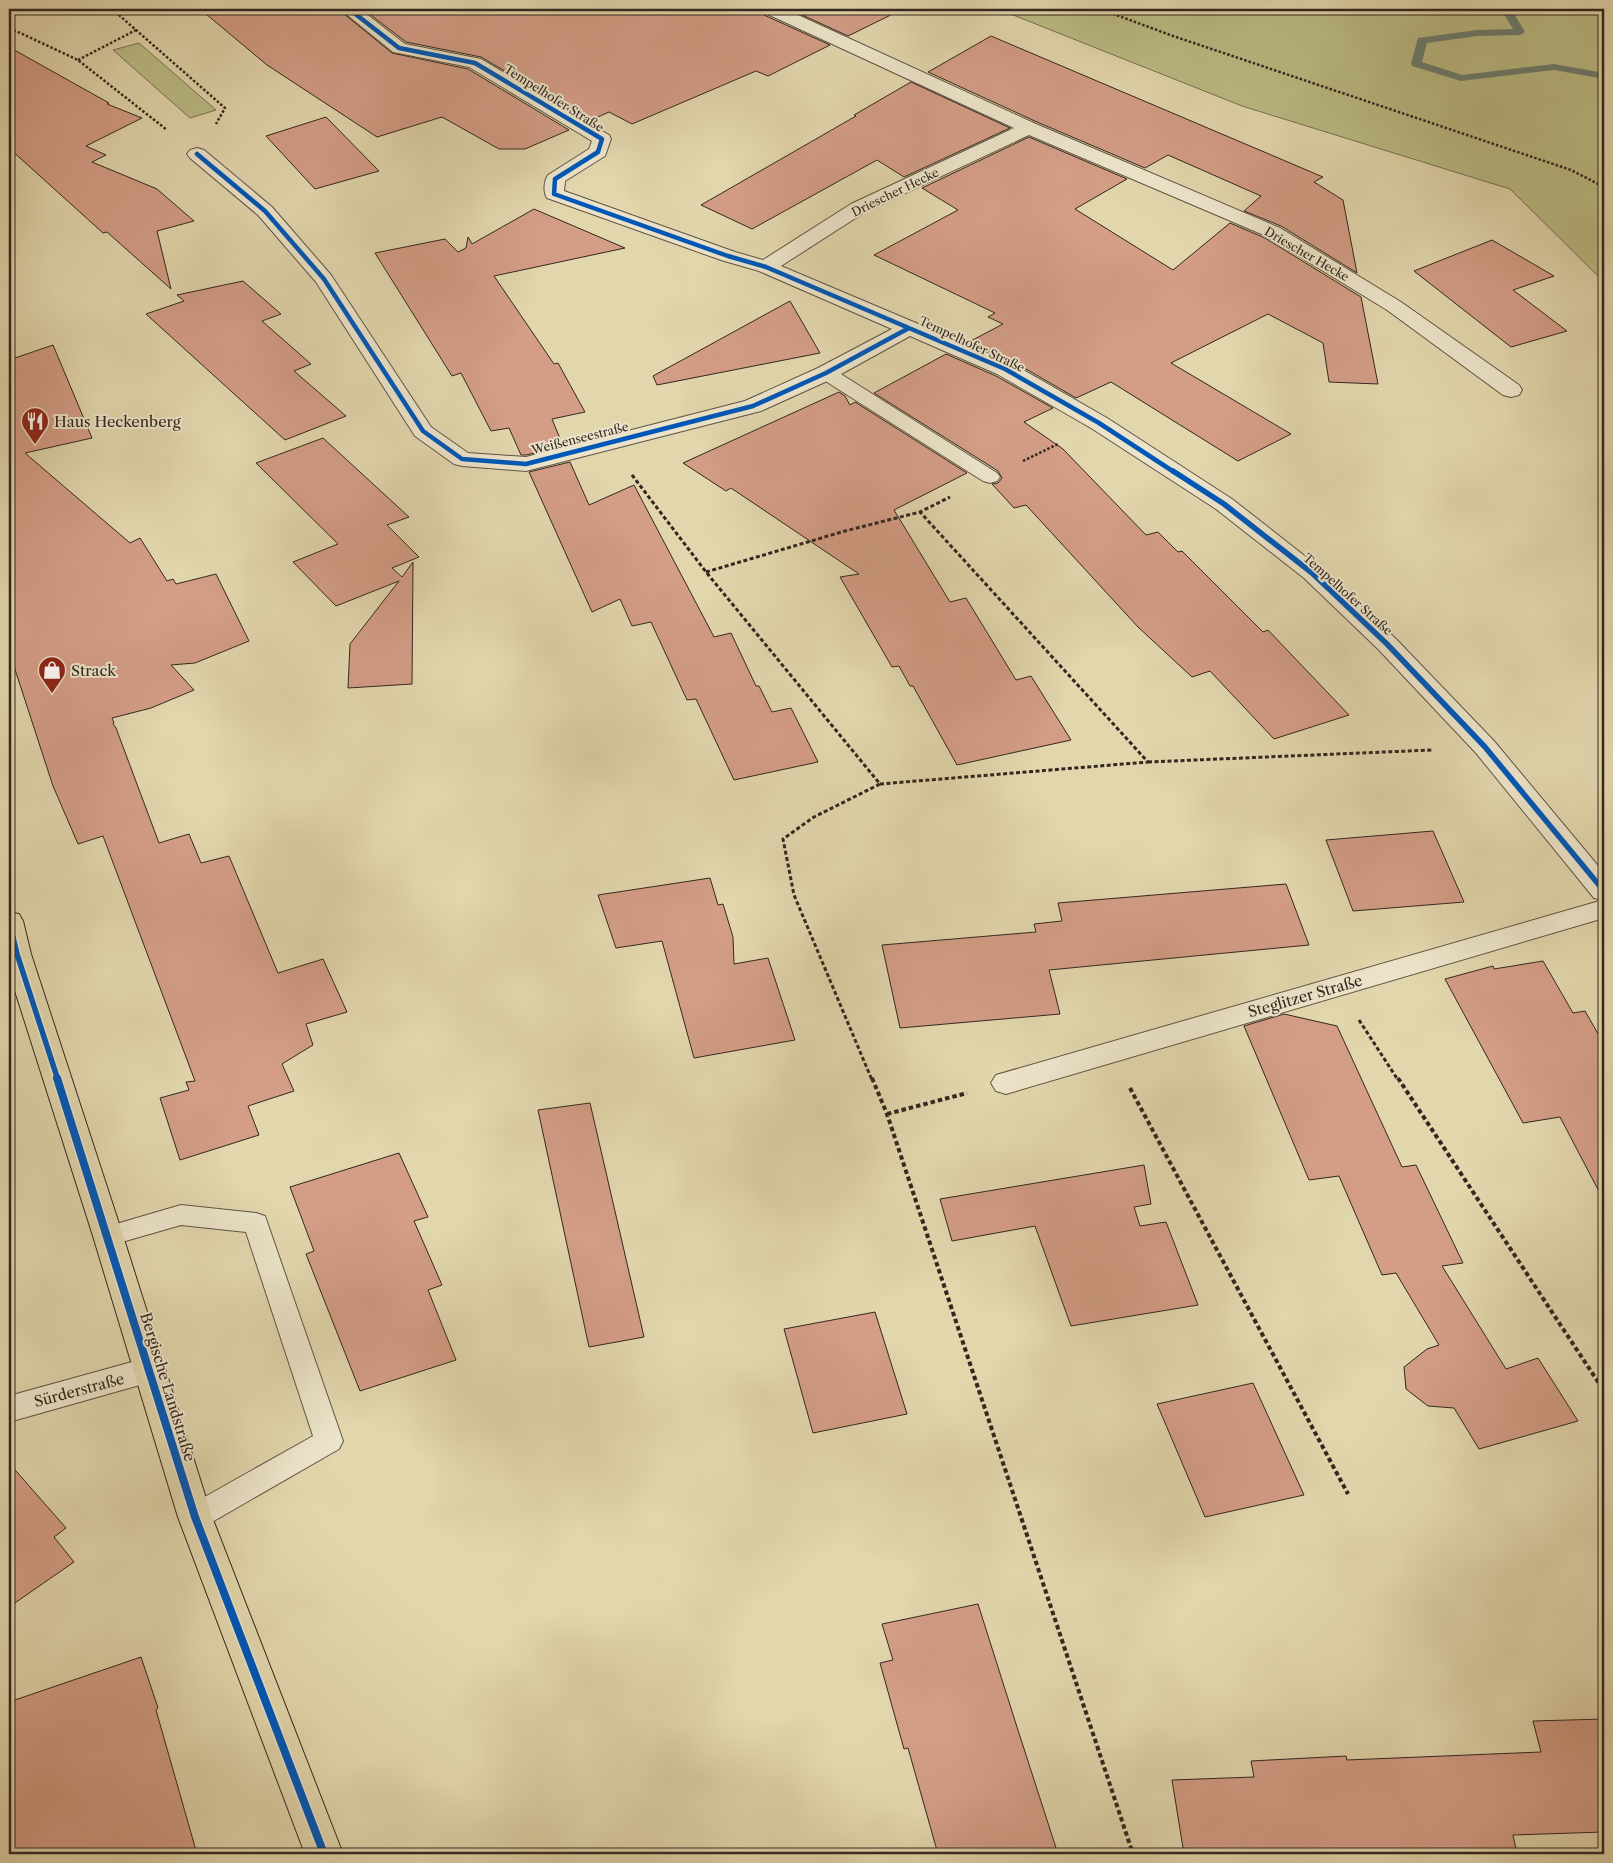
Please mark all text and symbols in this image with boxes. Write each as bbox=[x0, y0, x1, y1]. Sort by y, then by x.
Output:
street label: Tempelhofer Straße bbox=[501, 61, 607, 135]
street label: Driescher Hecke bbox=[849, 164, 941, 220]
street label: Driescher Hecke bbox=[1262, 224, 1352, 284]
street label: Tempelhofer Straße bbox=[917, 313, 1028, 375]
restaurant icon: Haus Heckenberg bbox=[20, 406, 50, 445]
place label: Haus Heckenberg bbox=[54, 412, 181, 431]
street label: Weißenseestraße bbox=[529, 419, 630, 458]
street label: Tempelhofer Straße bbox=[1300, 550, 1396, 638]
shop icon: Strack bbox=[37, 655, 67, 694]
place label: Strack bbox=[71, 661, 117, 680]
street label: Steglitzer Straße bbox=[1245, 971, 1365, 1021]
street label: Bergische Landstraße bbox=[136, 1310, 200, 1464]
street label: Sürderstraße bbox=[32, 1369, 126, 1411]

